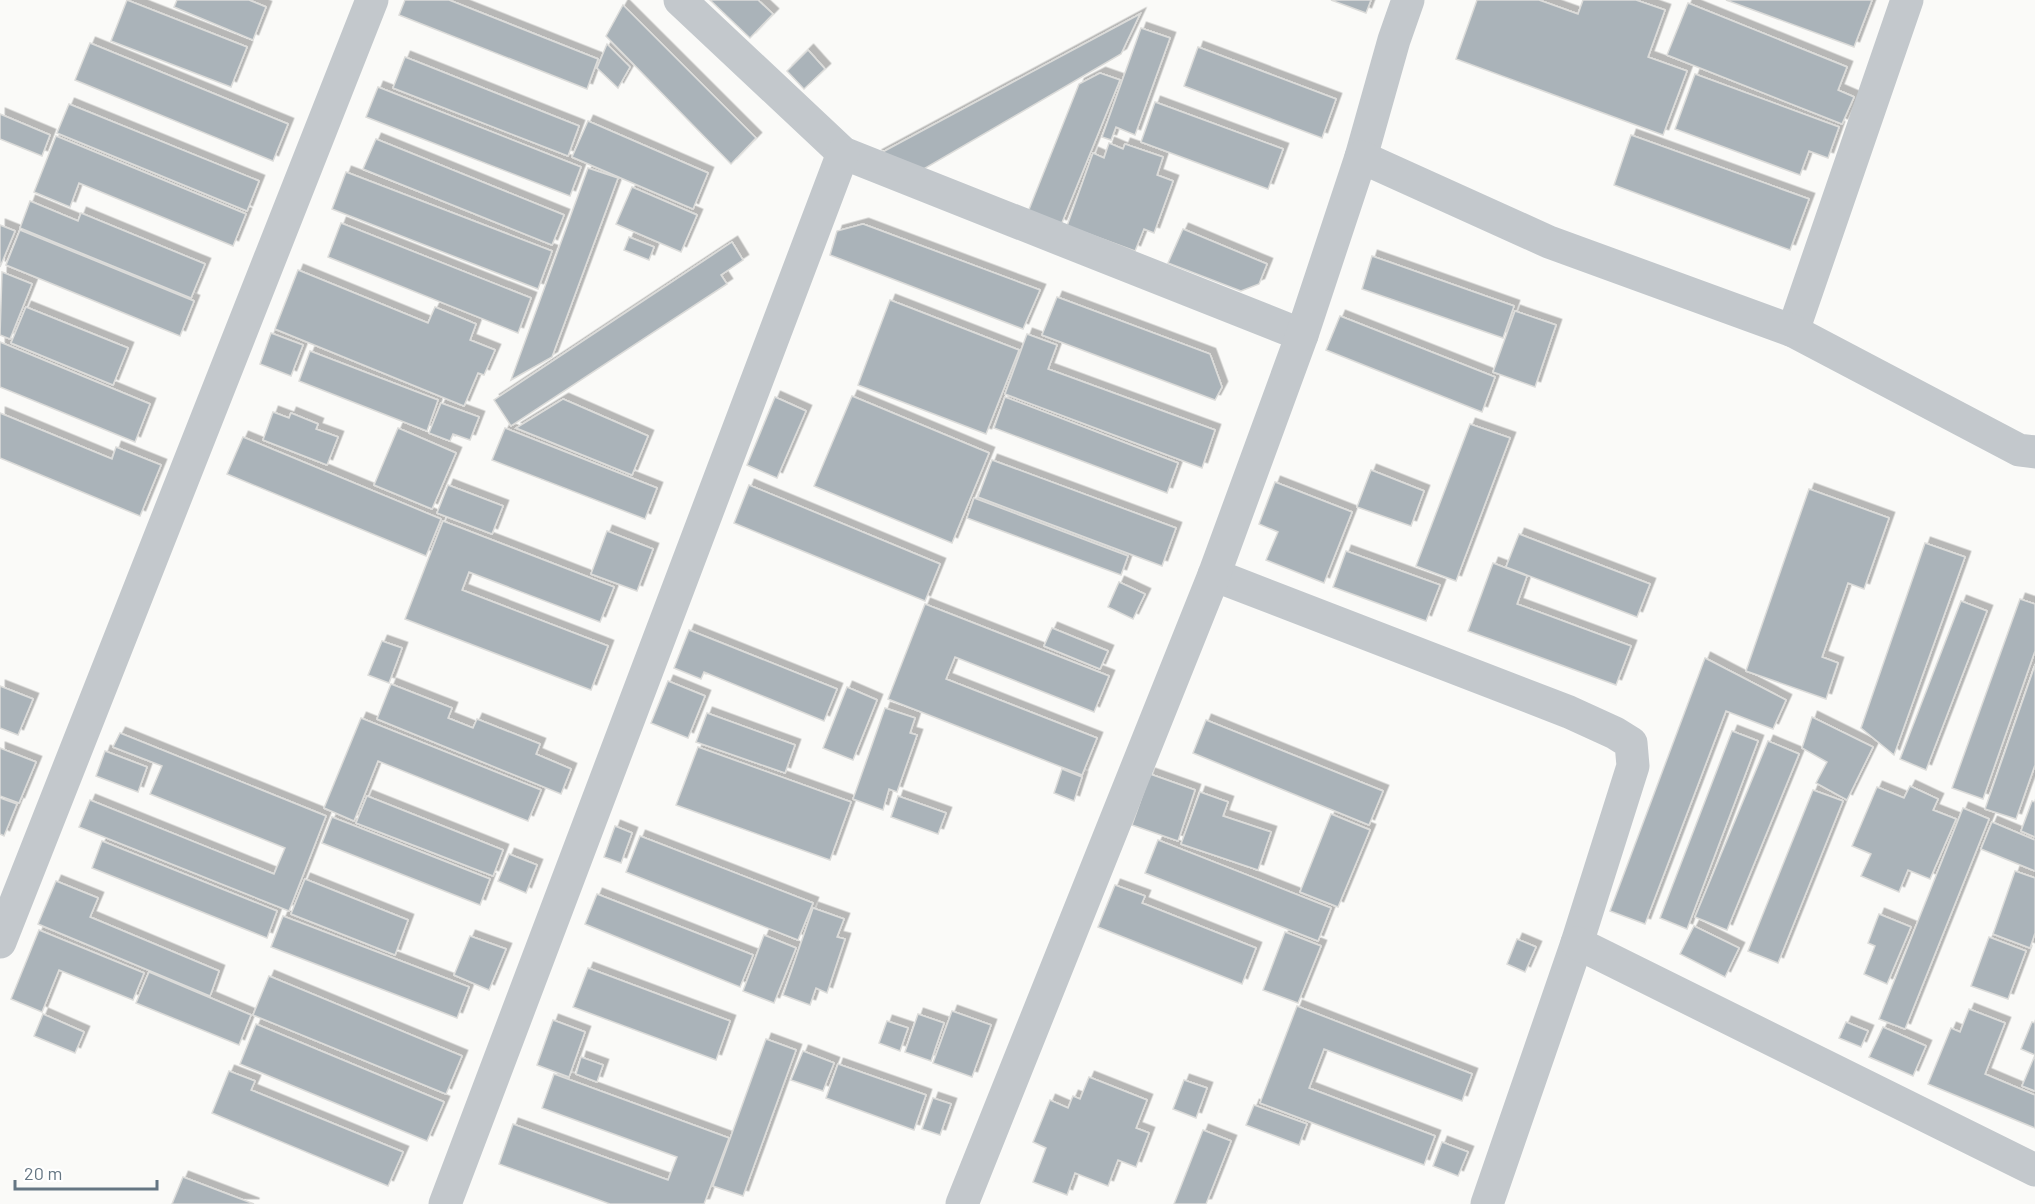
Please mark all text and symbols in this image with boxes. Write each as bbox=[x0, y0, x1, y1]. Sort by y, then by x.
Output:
scale bar bbox=[15, 1153, 158, 1191]
text: 20 m bbox=[24, 1162, 62, 1184]

